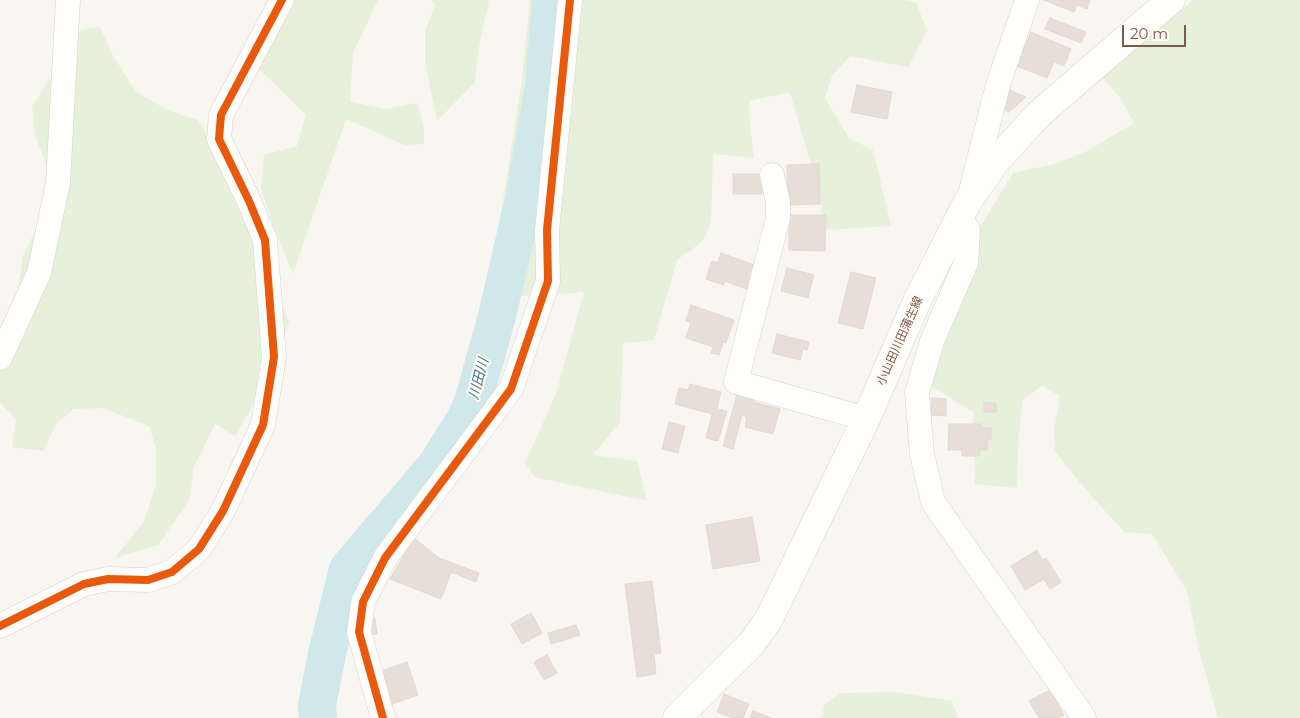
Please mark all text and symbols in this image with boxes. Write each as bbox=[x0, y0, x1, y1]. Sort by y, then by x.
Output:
scale bar bbox=[1125, 15, 1189, 47]
text: 20 m bbox=[1130, 24, 1168, 43]
street label: 小山田川田蒲生線 bbox=[874, 294, 926, 388]
water label: 川田川 bbox=[465, 357, 493, 401]

